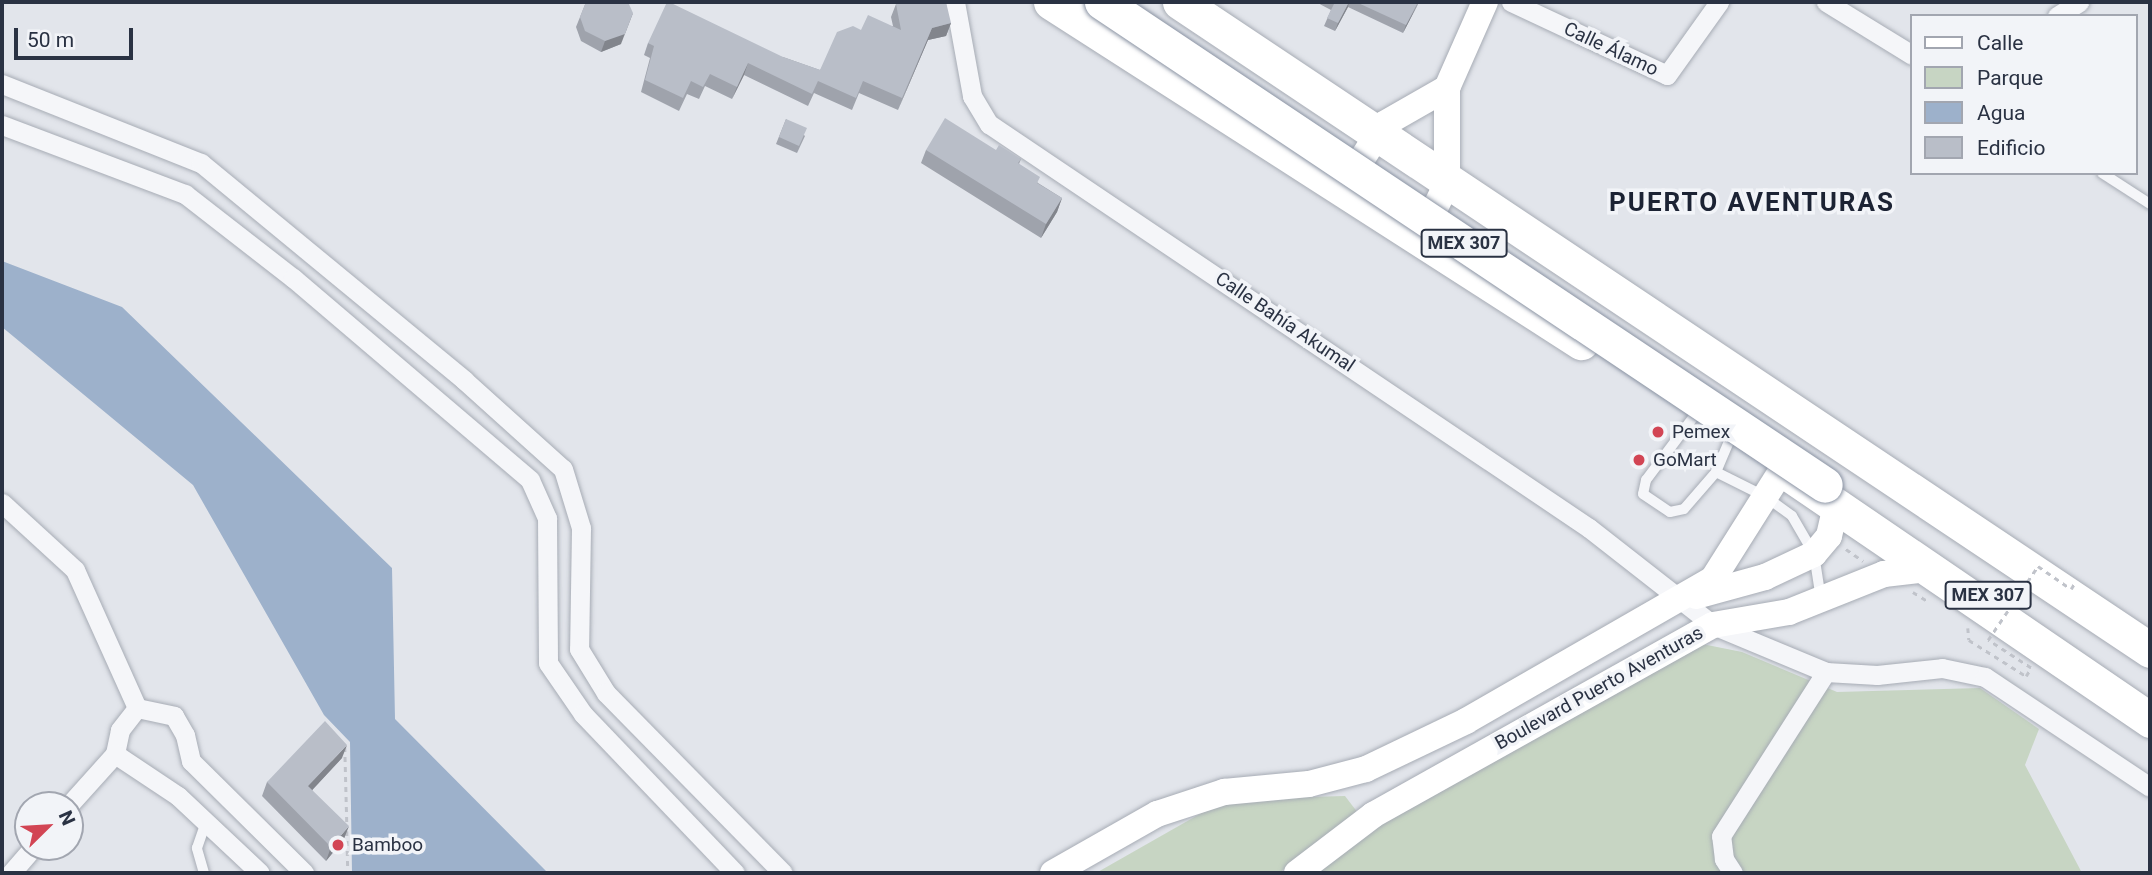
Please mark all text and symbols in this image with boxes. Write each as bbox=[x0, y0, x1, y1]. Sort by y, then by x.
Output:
scale bar bbox=[18, 14, 136, 58]
legend bbox=[1910, 14, 2138, 175]
street label: Calle Álamo bbox=[1560, 17, 1662, 81]
text: 50 m bbox=[27, 28, 74, 52]
text: Calle bbox=[1977, 31, 2023, 55]
text: Parque bbox=[1977, 66, 2043, 90]
text: Agua bbox=[1977, 101, 2026, 125]
text: Edificio bbox=[1977, 136, 2045, 160]
district label: PUERTO AVENTURAS bbox=[1611, 187, 1893, 219]
road number: MEX 307 bbox=[1420, 229, 1508, 258]
street label: Calle Bahía Akumal bbox=[1211, 267, 1359, 377]
place label: Pemex bbox=[1672, 421, 1730, 443]
marker: Pemex bbox=[1650, 424, 1666, 440]
place label: GoMart bbox=[1653, 449, 1717, 471]
marker: GoMart bbox=[1631, 452, 1647, 468]
road number: MEX 307 bbox=[1944, 580, 2032, 610]
street label: Boulevard Puerto Aventuras bbox=[1491, 621, 1707, 755]
north arrow bbox=[14, 791, 84, 861]
text: N bbox=[54, 807, 80, 829]
place label: Bamboo bbox=[352, 834, 423, 856]
marker: Bamboo bbox=[330, 837, 346, 853]

